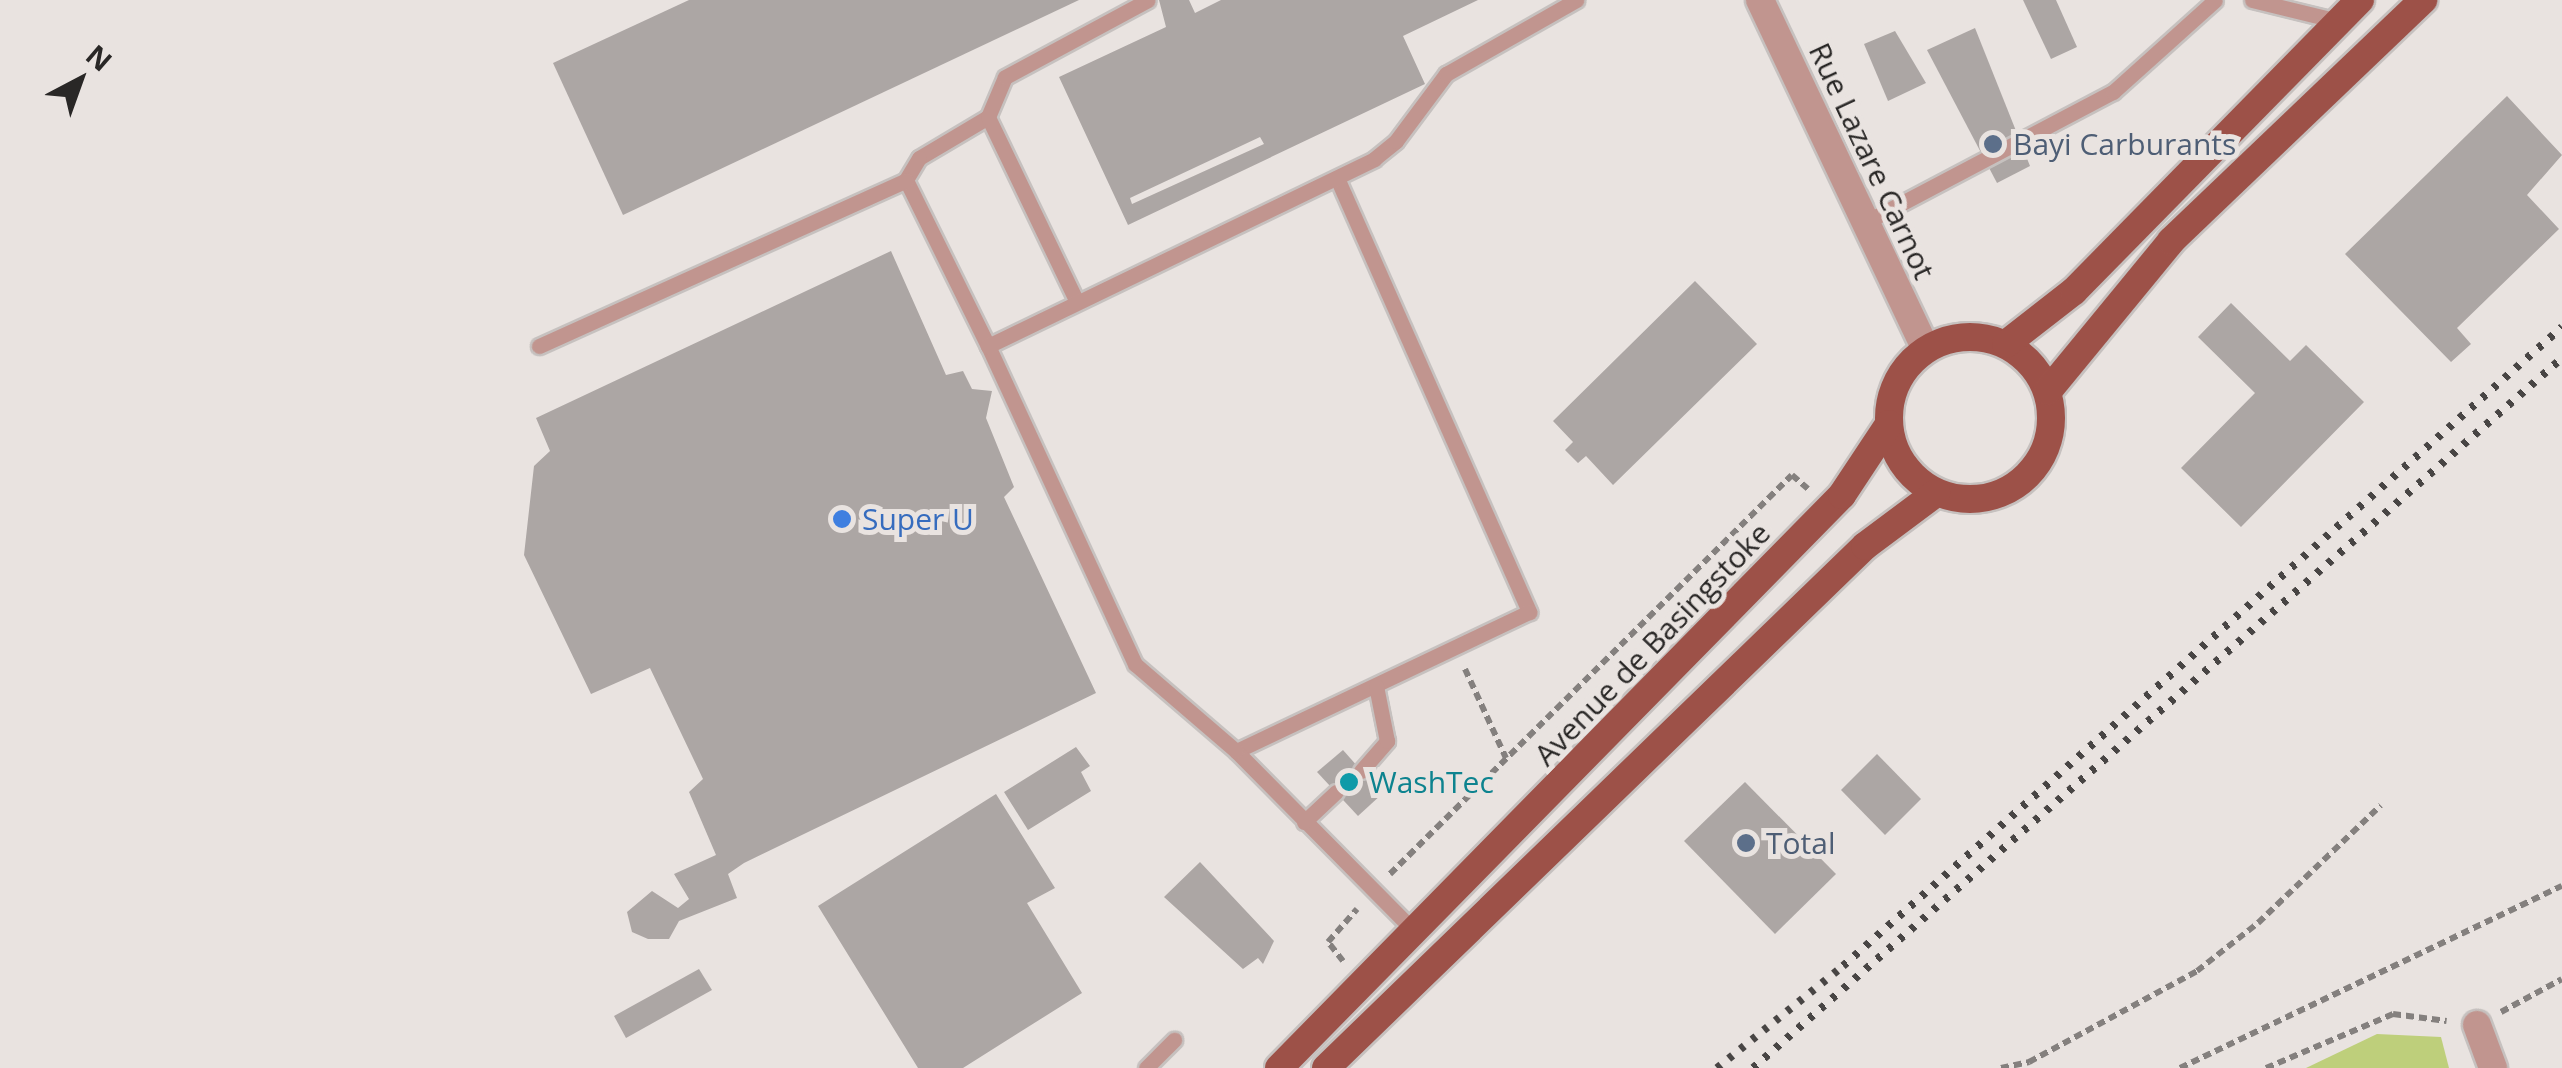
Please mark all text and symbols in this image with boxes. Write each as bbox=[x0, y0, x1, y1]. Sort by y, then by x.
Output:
north arrow bbox=[30, 30, 130, 130]
text: N bbox=[79, 36, 121, 79]
street label: Rue Lazare Carnot bbox=[1801, 37, 1943, 285]
place label: Bayi Carburants bbox=[2013, 126, 2236, 162]
marker: Bayi Carburants bbox=[1982, 133, 2004, 155]
place label: Super U bbox=[862, 501, 974, 537]
marker: Super U bbox=[831, 508, 853, 530]
street label: Avenue de Basingstoke bbox=[1527, 515, 1777, 773]
place label: WashTec bbox=[1369, 764, 1494, 800]
marker: WashTec bbox=[1338, 771, 1360, 793]
place label: Total bbox=[1766, 825, 1836, 861]
marker: Total bbox=[1735, 832, 1757, 854]

